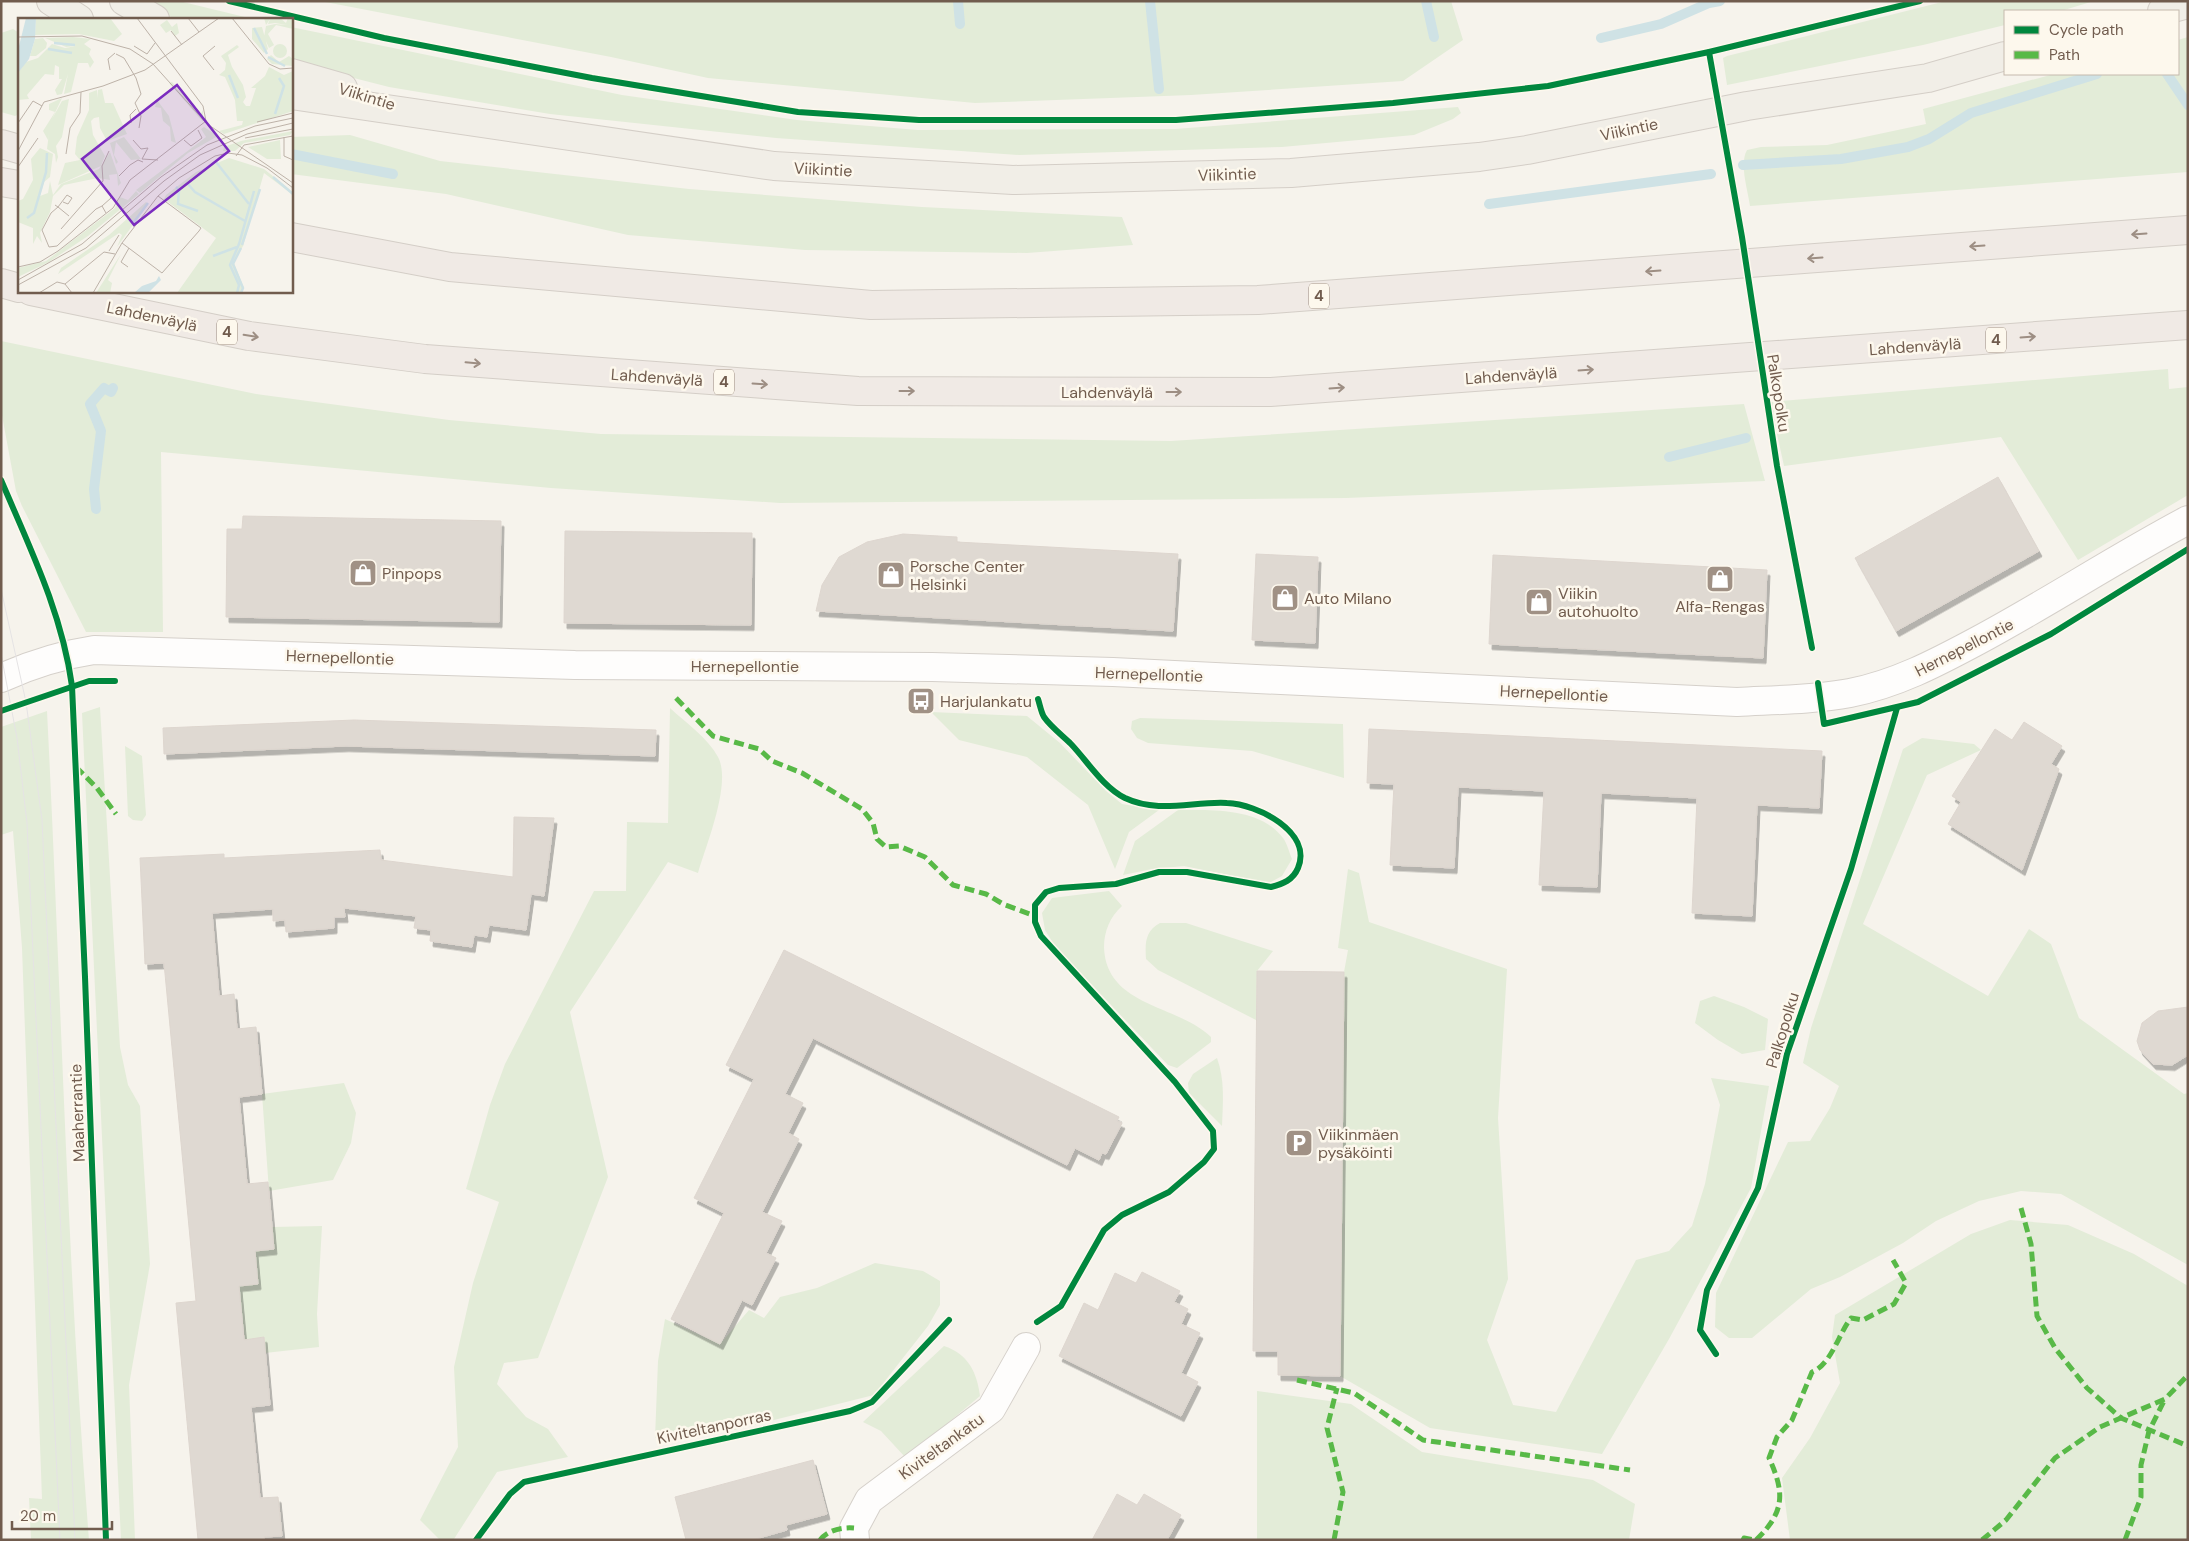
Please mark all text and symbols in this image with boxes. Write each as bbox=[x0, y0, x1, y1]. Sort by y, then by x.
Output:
legend bbox=[2004, 10, 2179, 75]
inset map bbox=[18, 18, 292, 292]
text: Cycle path bbox=[2049, 20, 2124, 40]
text: Path bbox=[2049, 45, 2080, 65]
street label: Viikintie bbox=[336, 78, 398, 115]
street label: Viikintie bbox=[1598, 113, 1660, 146]
street label: Viikintie bbox=[793, 157, 853, 182]
street label: Viikintie bbox=[1197, 163, 1257, 186]
one-way arrow bbox=[2131, 229, 2147, 239]
one-way arrow bbox=[1969, 242, 1985, 251]
one-way arrow bbox=[1807, 254, 1823, 263]
one-way arrow bbox=[1645, 266, 1661, 275]
road number: 4 bbox=[1309, 284, 1329, 308]
street label: Lahdenväylä bbox=[105, 297, 199, 336]
road number: 4 bbox=[217, 320, 237, 344]
road number: 4 bbox=[1986, 328, 2006, 352]
one-way arrow bbox=[242, 332, 258, 342]
street label: Lahdenväylä bbox=[1868, 333, 1962, 360]
one-way arrow bbox=[2020, 333, 2036, 342]
street label: Palkopolku bbox=[1762, 353, 1795, 433]
one-way arrow bbox=[465, 359, 481, 368]
street label: Lahdenväylä bbox=[1464, 362, 1558, 389]
street label: Lahdenväylä bbox=[610, 364, 704, 391]
one-way arrow bbox=[1578, 366, 1594, 375]
road number: 4 bbox=[714, 370, 734, 394]
one-way arrow bbox=[752, 380, 768, 389]
street label: Lahdenväylä bbox=[1061, 382, 1153, 403]
one-way arrow bbox=[1328, 383, 1344, 392]
one-way arrow bbox=[898, 386, 915, 396]
one-way arrow bbox=[1166, 387, 1182, 397]
place label: Porsche Center Helsinki bbox=[910, 556, 1025, 595]
shop icon: Pinpops bbox=[348, 558, 378, 588]
shop icon: Porsche Center Helsinki bbox=[876, 560, 906, 590]
place label: Pinpops bbox=[382, 563, 442, 584]
shop icon: Alfa-Rengas bbox=[1705, 564, 1735, 594]
shop icon: Auto Milano bbox=[1270, 583, 1300, 613]
place label: Viikin autohuolto bbox=[1558, 583, 1638, 622]
shop icon: Viikin autohuolto bbox=[1524, 587, 1554, 617]
place label: Auto Milano bbox=[1304, 588, 1392, 609]
place label: Alfa-Rengas bbox=[1675, 596, 1765, 617]
street label: Hernepellontie bbox=[1911, 614, 2017, 681]
street label: Hernepellontie bbox=[286, 645, 394, 670]
street label: Hernepellontie bbox=[691, 656, 799, 677]
street label: Hernepellontie bbox=[1095, 662, 1203, 687]
street label: Hernepellontie bbox=[1499, 680, 1609, 707]
bus stop icon: Harjulankatu bbox=[906, 686, 936, 716]
place label: Harjulankatu bbox=[940, 691, 1032, 712]
street label: Palkopolku bbox=[1761, 990, 1804, 1071]
street label: Maaherrantie bbox=[65, 1064, 90, 1162]
place label: Viikinmäen pysäköinti bbox=[1318, 1124, 1399, 1163]
parking icon: Viikinmäen pysäköinti bbox=[1284, 1128, 1314, 1158]
street label: Kiviteltanporras bbox=[655, 1404, 773, 1449]
street label: Kiviteltankatu bbox=[895, 1408, 988, 1484]
scale bar bbox=[12, 1498, 112, 1530]
text: 20 m bbox=[20, 1506, 56, 1526]

